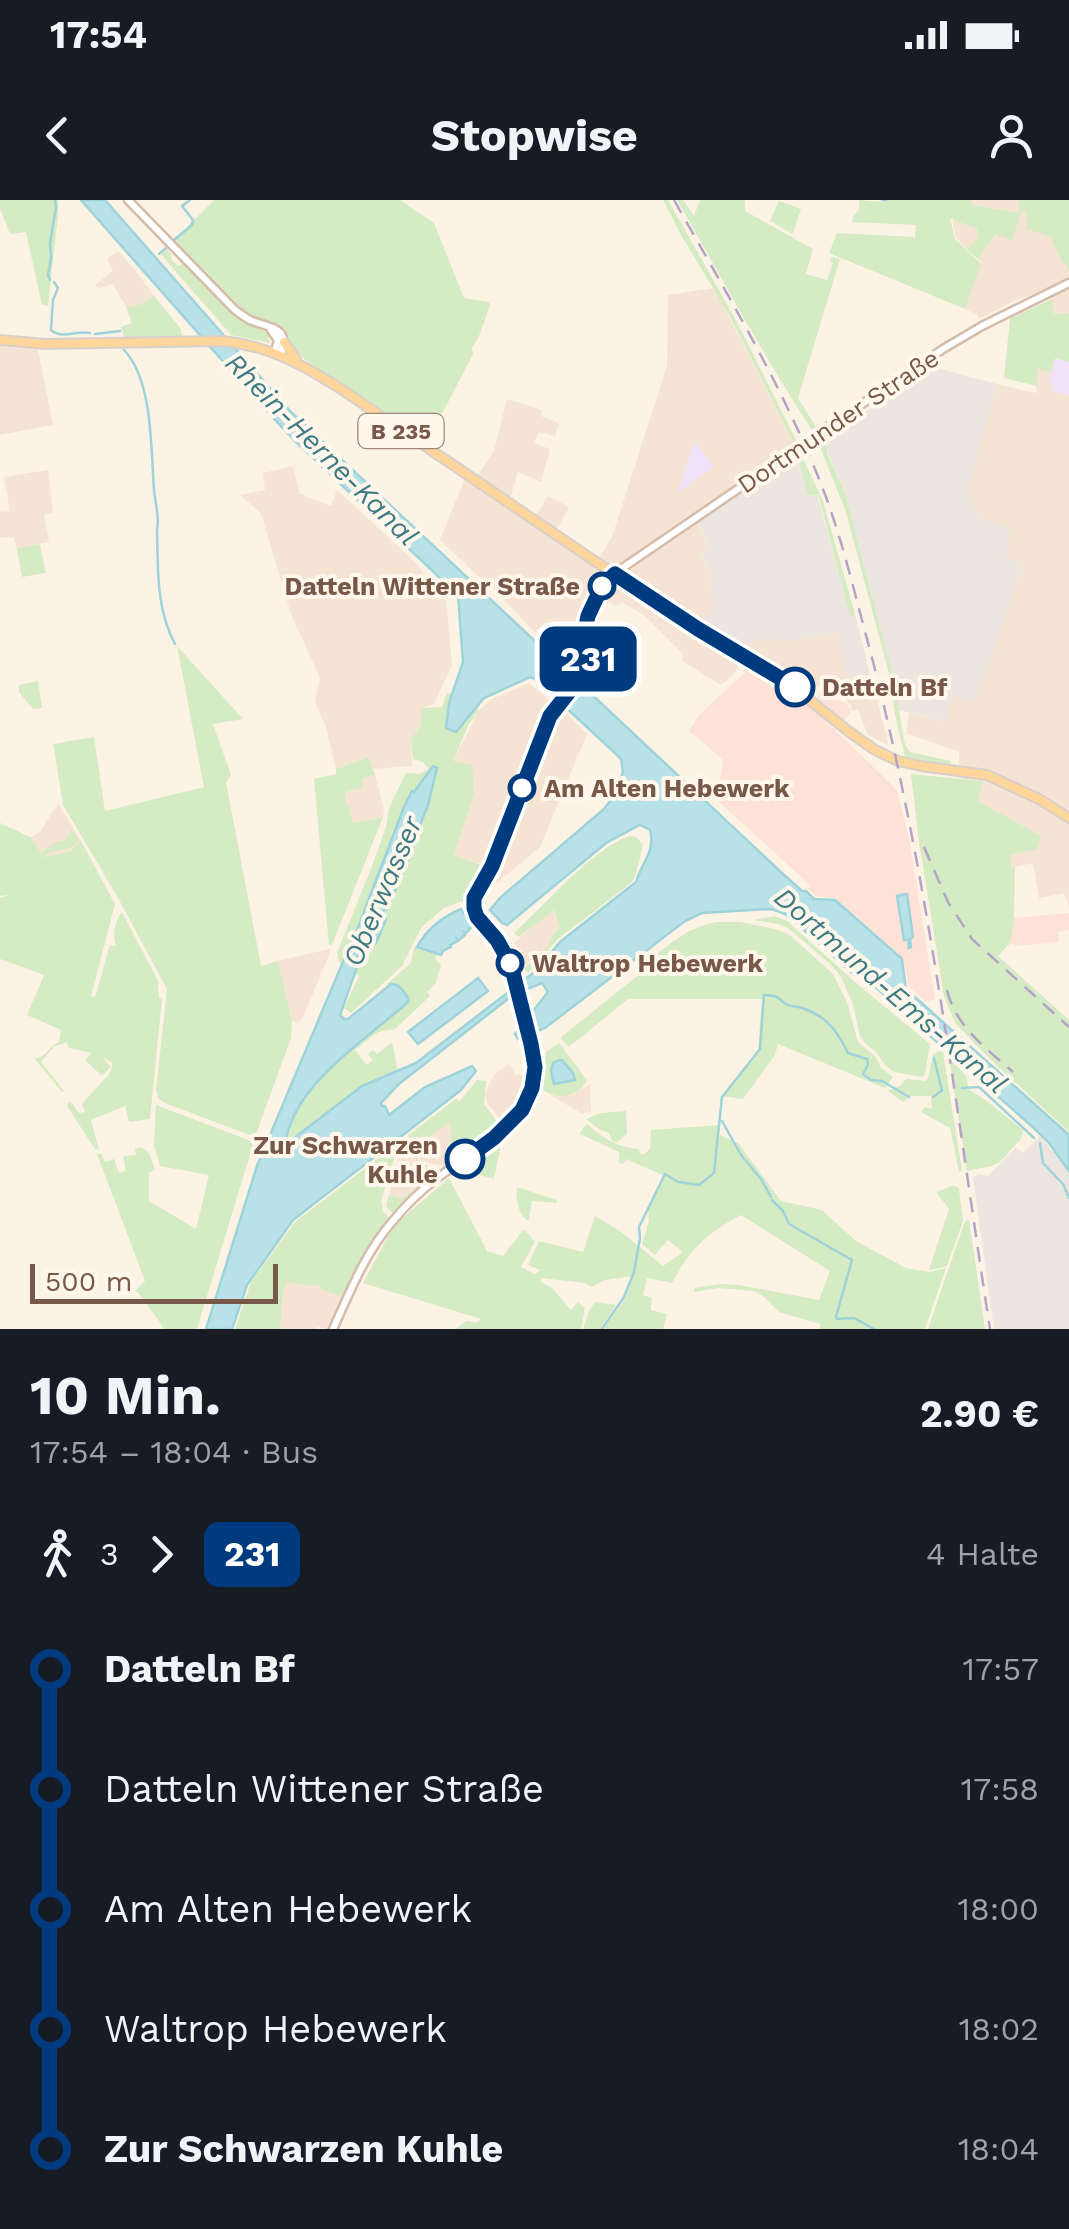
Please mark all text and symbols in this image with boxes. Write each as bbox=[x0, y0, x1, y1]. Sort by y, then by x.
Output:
text: 17:54 bbox=[50, 13, 147, 57]
icon: back bbox=[30, 108, 85, 163]
icon: person bbox=[984, 108, 1039, 163]
text: Stopwise bbox=[431, 109, 638, 162]
street label: Dortmunder Straße bbox=[732, 343, 944, 499]
water label: Rhein-Herne-Kanal bbox=[219, 346, 425, 552]
road number: B 235 bbox=[358, 414, 444, 448]
place label: Datteln Wittener Straße bbox=[285, 572, 580, 601]
marker: Datteln Wittener Straße bbox=[589, 573, 615, 599]
line badge: 231 bbox=[530, 626, 646, 692]
text: 231 bbox=[560, 638, 616, 680]
marker: Datteln Bf bbox=[776, 668, 814, 706]
place label: Datteln Bf bbox=[822, 673, 948, 702]
place label: Am Alten Hebewerk bbox=[544, 774, 790, 803]
marker: Am Alten Hebewerk bbox=[509, 775, 535, 801]
water label: Oberwasser bbox=[336, 810, 429, 971]
water label: Dortmund-Ems-Kanal bbox=[768, 880, 1014, 1100]
place label: Waltrop Hebewerk bbox=[532, 949, 764, 978]
marker: Waltrop Hebewerk bbox=[497, 950, 523, 976]
place label: Zur Schwarzen Kuhle bbox=[253, 1131, 438, 1189]
marker: Zur Schwarzen Kuhle bbox=[446, 1140, 484, 1178]
scale bar bbox=[30, 1259, 278, 1304]
text: 500 m bbox=[45, 1265, 132, 1298]
text: 10 Min. bbox=[30, 1363, 221, 1427]
text: 2.90 € bbox=[920, 1392, 1039, 1436]
text: 17:54 – 18:04 · Bus bbox=[30, 1433, 318, 1471]
icon: walk bbox=[30, 1527, 85, 1582]
icon: forward bbox=[134, 1527, 189, 1582]
text: 231 bbox=[224, 1533, 280, 1575]
text: 3 bbox=[100, 1535, 119, 1573]
text: 4 Halte bbox=[926, 1535, 1039, 1573]
text: Datteln Bf bbox=[104, 1647, 295, 1691]
text: 17:57 bbox=[963, 1650, 1039, 1688]
text: Datteln Wittener Straße bbox=[104, 1767, 544, 1811]
text: 17:58 bbox=[961, 1770, 1039, 1808]
text: Am Alten Hebewerk bbox=[104, 1887, 472, 1931]
text: 18:00 bbox=[958, 1890, 1039, 1928]
text: Waltrop Hebewerk bbox=[104, 2007, 447, 2051]
text: 18:02 bbox=[959, 2010, 1039, 2048]
text: Zur Schwarzen Kuhle bbox=[104, 2127, 503, 2171]
text: 18:04 bbox=[958, 2130, 1039, 2168]

